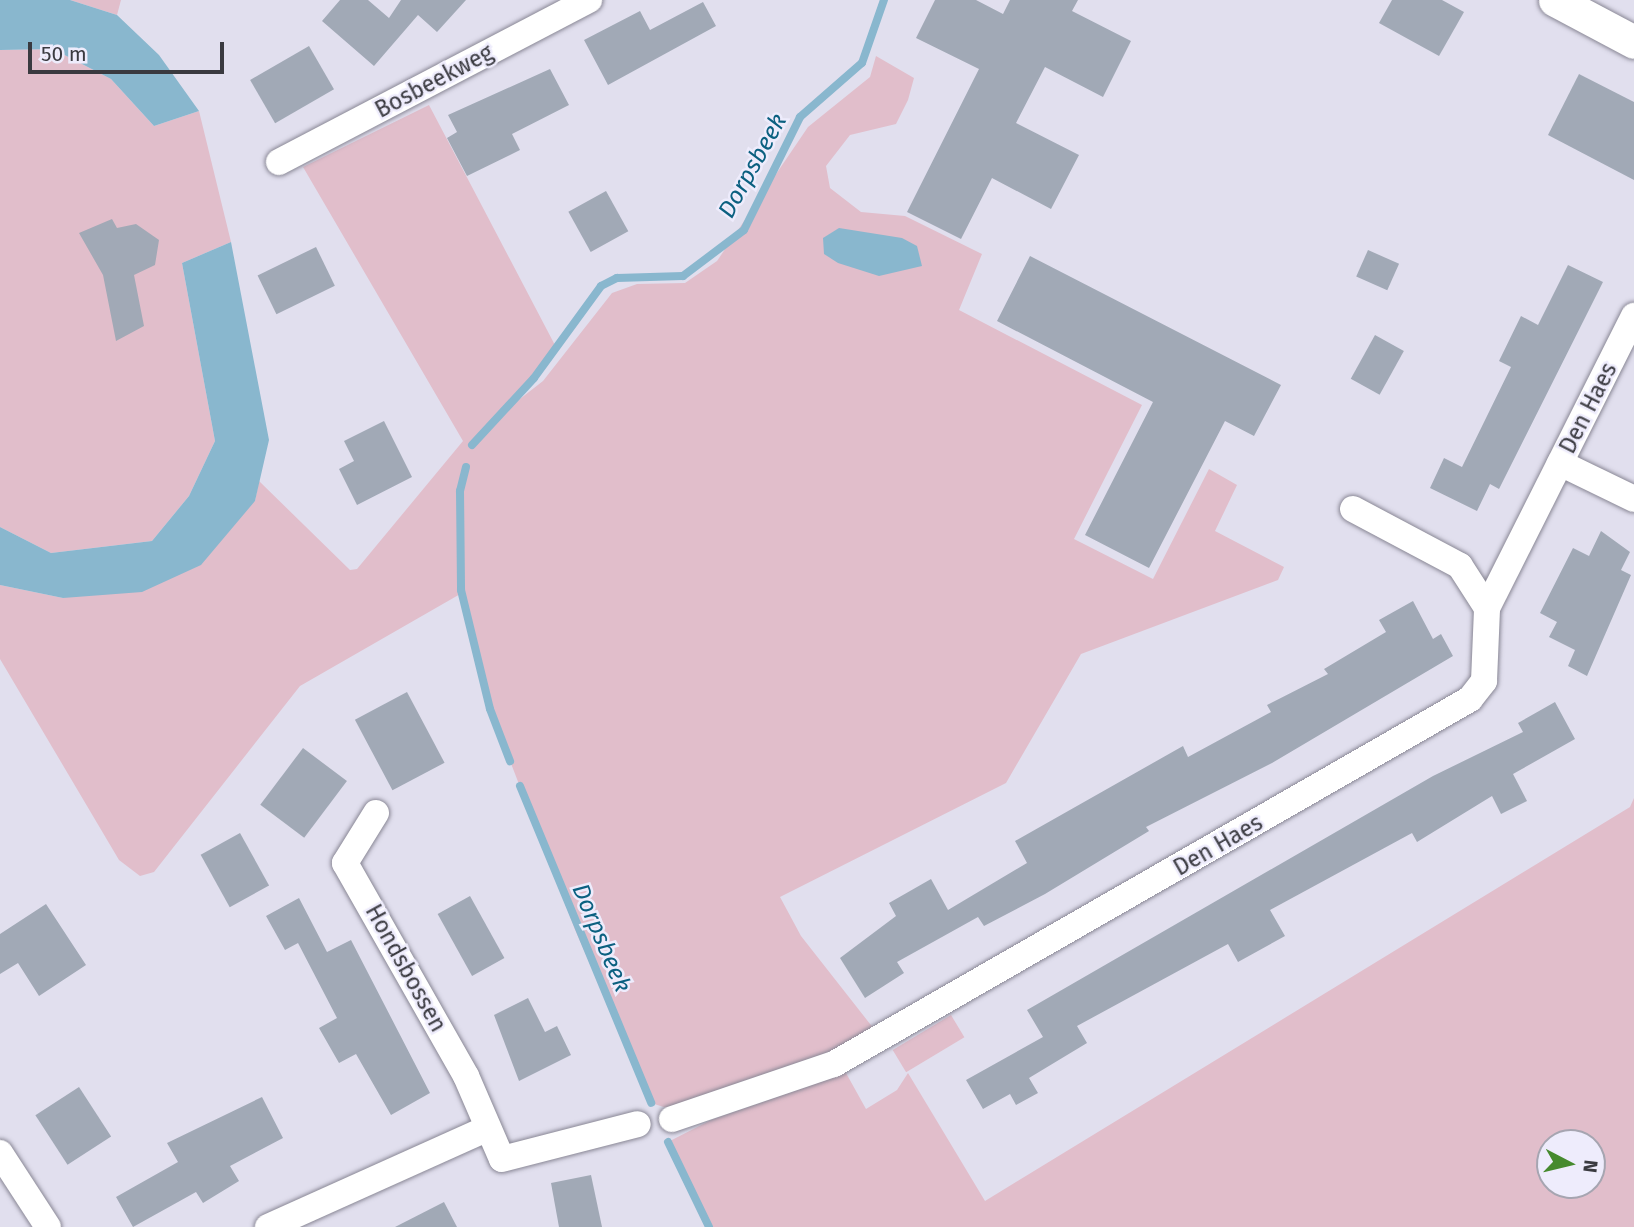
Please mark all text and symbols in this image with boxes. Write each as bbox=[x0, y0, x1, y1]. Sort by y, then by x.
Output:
scale bar bbox=[32, 28, 228, 72]
street label: Bosbeekweg bbox=[370, 38, 498, 124]
text: 50 m bbox=[41, 41, 87, 67]
water label: Dorpsbeek bbox=[713, 109, 793, 223]
street label: Den Haes bbox=[1553, 358, 1623, 458]
street label: Den Haes bbox=[1169, 808, 1267, 882]
water label: Dorpsbeek bbox=[565, 879, 637, 997]
street label: Hondsbossen bbox=[360, 899, 452, 1037]
north arrow bbox=[1536, 1129, 1606, 1199]
text: N bbox=[1578, 1159, 1603, 1174]

